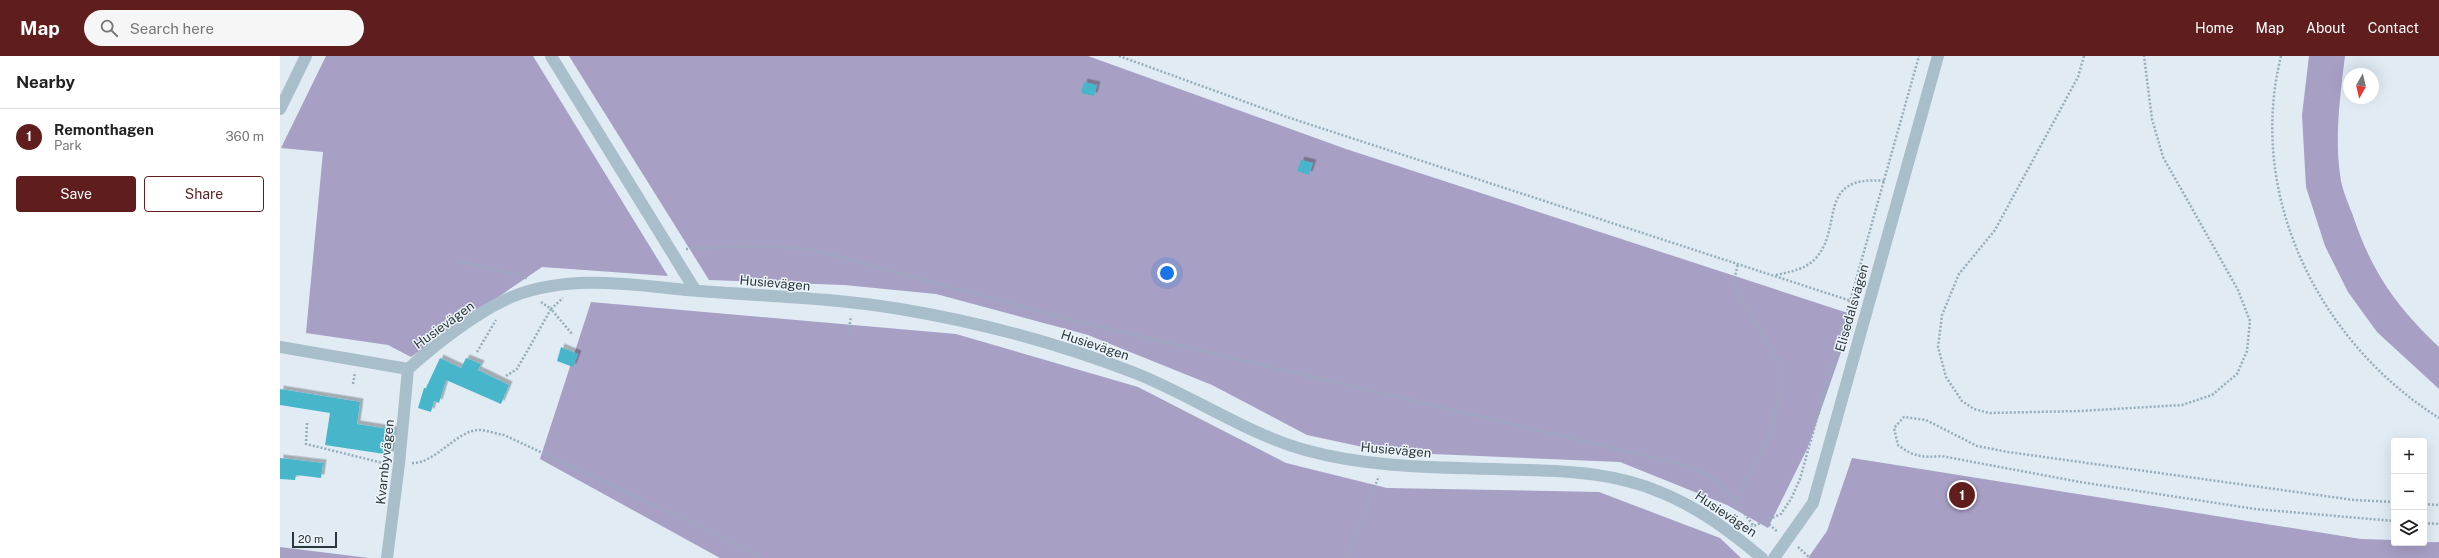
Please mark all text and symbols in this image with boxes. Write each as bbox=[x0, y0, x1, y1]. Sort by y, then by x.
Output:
search box bbox=[84, 10, 364, 46]
text: Map bbox=[20, 17, 60, 39]
icon: search bbox=[98, 17, 120, 39]
text: Search here bbox=[130, 20, 214, 37]
text: Home bbox=[2195, 20, 2234, 36]
text: Map bbox=[2256, 20, 2284, 36]
text: About bbox=[2306, 20, 2346, 36]
text: Contact bbox=[2368, 20, 2419, 36]
north arrow bbox=[2343, 68, 2379, 104]
text: Nearby bbox=[16, 72, 75, 92]
text: Remonthagen bbox=[54, 121, 154, 138]
text: 1 bbox=[26, 129, 32, 144]
text: 360 m bbox=[226, 129, 264, 144]
text: Park bbox=[54, 138, 82, 153]
button: Save bbox=[16, 176, 136, 212]
button: Share bbox=[144, 176, 264, 212]
street label: Elisedalsvägen bbox=[1832, 262, 1872, 354]
your location bbox=[1157, 263, 1177, 283]
street label: Husievägen bbox=[739, 272, 811, 294]
street label: Husievägen bbox=[411, 298, 477, 352]
street label: Husievägen bbox=[1059, 327, 1131, 363]
street label: Kvarnbyvägen bbox=[373, 419, 397, 505]
map controls bbox=[2391, 438, 2427, 546]
button: + bbox=[2391, 438, 2427, 474]
street label: Husievägen bbox=[1360, 439, 1432, 461]
button: − bbox=[2391, 474, 2427, 510]
pin: 1 bbox=[1949, 480, 1975, 510]
street label: Husievägen bbox=[1692, 488, 1760, 540]
button: layers bbox=[2391, 510, 2427, 546]
scale bar bbox=[292, 530, 337, 549]
text: 20 m bbox=[298, 533, 323, 545]

